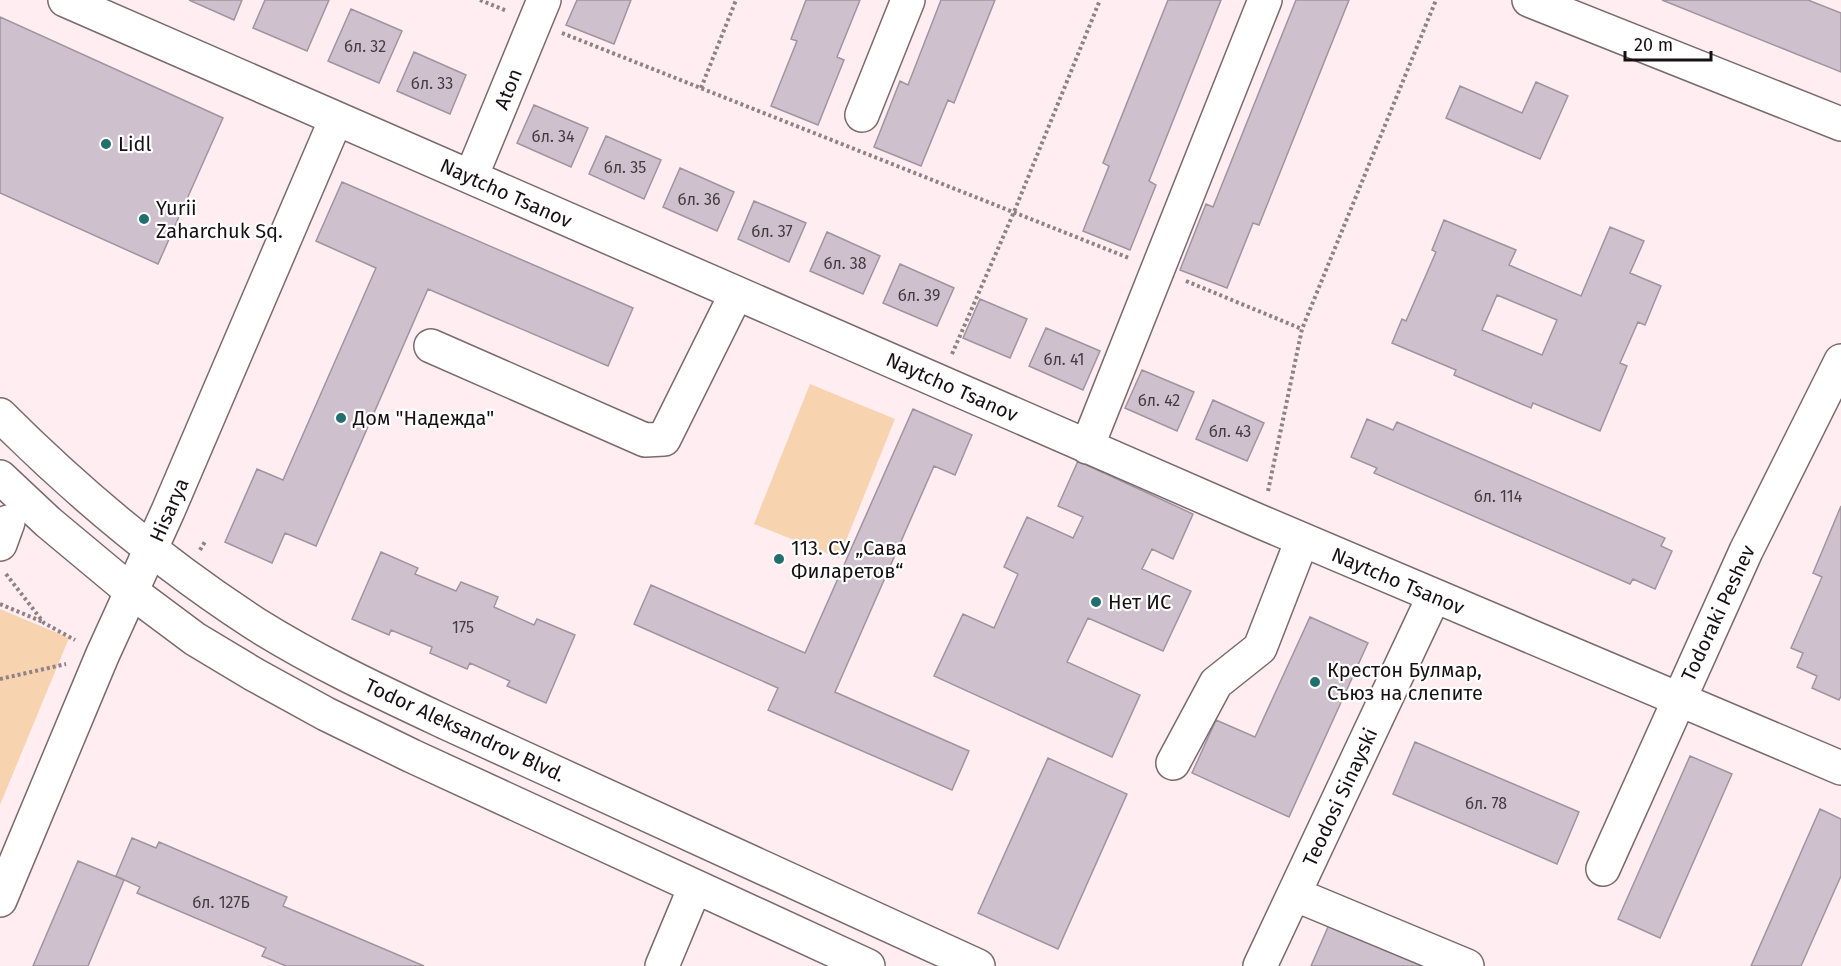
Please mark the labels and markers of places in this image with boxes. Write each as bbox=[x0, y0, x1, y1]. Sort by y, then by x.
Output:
place label: Lidl bbox=[118, 132, 152, 156]
marker: Lidl bbox=[99, 137, 113, 151]
place label: Yurii Zaharchuk Sq. bbox=[156, 196, 283, 243]
marker: Yurii Zaharchuk Sq. bbox=[137, 212, 151, 226]
place label: Дом "Надежда" bbox=[352, 406, 494, 430]
marker: Дом "Надежда" bbox=[334, 411, 348, 425]
place label: 113. СУ „Сава Филаретов“ bbox=[791, 536, 907, 583]
marker: 113. СУ „Сава Филаретов“ bbox=[772, 552, 786, 566]
place label: Нет ИС bbox=[1108, 590, 1171, 614]
marker: Нет ИС bbox=[1089, 595, 1103, 609]
place label: Крестон Булмар, Съюз на слепите bbox=[1327, 658, 1483, 705]
marker: Крестон Булмар, Съюз на слепите bbox=[1308, 675, 1322, 689]

